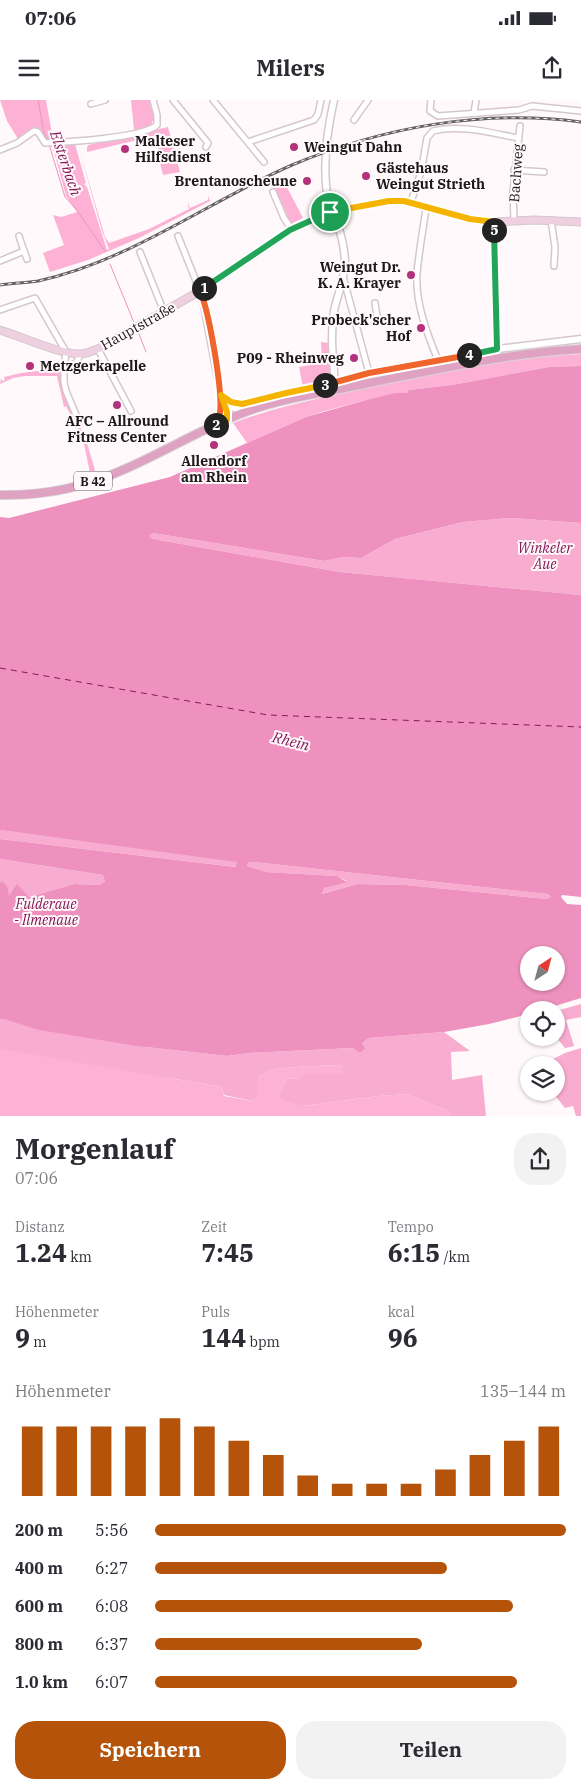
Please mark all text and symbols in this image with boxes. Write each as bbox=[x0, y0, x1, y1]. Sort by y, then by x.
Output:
text: 07:06 bbox=[25, 6, 76, 30]
text: Milers bbox=[256, 53, 325, 82]
icon: menu bbox=[15, 54, 43, 82]
icon: share bbox=[538, 54, 566, 82]
water label: Elsterbach bbox=[46, 127, 86, 199]
place label: Malteser Hilfsdienst bbox=[135, 132, 211, 166]
place label: Weingut Dahn bbox=[304, 138, 402, 156]
marker: Weingut Dahn bbox=[288, 141, 300, 153]
marker: Malteser Hilfsdienst bbox=[119, 143, 131, 155]
street label: Bachweg bbox=[505, 143, 527, 203]
place label: Gästehaus Weingut Strieth bbox=[376, 159, 485, 193]
marker: Gästehaus Weingut Strieth bbox=[360, 170, 372, 182]
place label: Brentanoscheune bbox=[175, 172, 297, 190]
marker: Brentanoscheune bbox=[301, 175, 313, 187]
pin bbox=[309, 191, 351, 233]
icon: arrive bbox=[316, 198, 344, 226]
pin: 5 bbox=[482, 218, 506, 242]
text: 5 bbox=[490, 221, 499, 239]
place label: Weingut Dr. K. A. Krayer bbox=[317, 258, 401, 292]
marker: Weingut Dr. K. A. Krayer bbox=[405, 269, 417, 281]
pin: 1 bbox=[192, 276, 216, 300]
text: 1 bbox=[200, 279, 209, 297]
street label: Hauptstraße bbox=[97, 298, 179, 354]
place label: Probeck'scher Hof bbox=[311, 311, 413, 345]
marker: Probeck'scher Hof bbox=[415, 322, 427, 334]
pin: 4 bbox=[456, 342, 482, 368]
text: 4 bbox=[465, 346, 474, 364]
place label: P09 - Rheinweg bbox=[237, 349, 345, 367]
marker: P09 - Rheinweg bbox=[348, 352, 360, 364]
place label: Metzgerkapelle bbox=[40, 357, 146, 375]
marker: Metzgerkapelle bbox=[24, 360, 36, 372]
pin: 3 bbox=[312, 372, 338, 398]
text: 3 bbox=[321, 376, 330, 394]
marker: AFC – Allround Fitness Center bbox=[111, 399, 123, 411]
place label: AFC – Allround Fitness Center bbox=[65, 412, 169, 446]
pin: 2 bbox=[204, 412, 228, 438]
text: 2 bbox=[212, 416, 221, 434]
marker: Allendorf am Rhein bbox=[208, 439, 220, 451]
place label: Allendorf am Rhein bbox=[181, 452, 248, 486]
road number: B 42 bbox=[74, 472, 112, 491]
park label: Winkeler Aue bbox=[518, 539, 573, 573]
water label: Rhein bbox=[270, 727, 312, 755]
park label: Fulderaue - Ilmenaue bbox=[14, 895, 79, 929]
north arrow bbox=[520, 946, 565, 991]
map controls bbox=[520, 946, 565, 1101]
button: locate bbox=[520, 1001, 565, 1046]
button: layers bbox=[520, 1056, 565, 1101]
text: Morgenlauf bbox=[15, 1130, 174, 1167]
button: share bbox=[514, 1133, 566, 1185]
text: 07:06 bbox=[15, 1168, 58, 1188]
text: Distanz bbox=[15, 1218, 65, 1236]
text: Zeit bbox=[201, 1218, 227, 1236]
text: Tempo bbox=[388, 1218, 434, 1236]
text: 1.24 bbox=[15, 1236, 67, 1269]
text: 7:45 bbox=[201, 1236, 254, 1269]
text: 6:15 bbox=[388, 1236, 440, 1269]
text: km bbox=[67, 1248, 92, 1266]
text: /km bbox=[440, 1248, 470, 1266]
text: Höhenmeter bbox=[15, 1303, 99, 1321]
text: Puls bbox=[201, 1303, 230, 1321]
text: kcal bbox=[388, 1303, 415, 1321]
text: 9 bbox=[15, 1321, 30, 1354]
text: 144 bbox=[201, 1321, 246, 1354]
text: 96 bbox=[388, 1321, 418, 1354]
text: m bbox=[30, 1333, 47, 1351]
text: bpm bbox=[246, 1333, 280, 1351]
text: Höhenmeter bbox=[15, 1381, 111, 1401]
text: 135–144 m bbox=[480, 1381, 566, 1401]
text: 200 m bbox=[15, 1520, 63, 1540]
text: 5:56 bbox=[95, 1520, 128, 1540]
text: 400 m bbox=[15, 1558, 63, 1578]
text: 6:27 bbox=[95, 1558, 128, 1578]
text: 600 m bbox=[15, 1596, 63, 1616]
text: 6:08 bbox=[95, 1596, 128, 1616]
text: 800 m bbox=[15, 1634, 63, 1654]
text: 6:37 bbox=[95, 1634, 128, 1654]
text: 1.0 km bbox=[15, 1672, 68, 1692]
text: 6:07 bbox=[95, 1672, 128, 1692]
button: Speichern bbox=[15, 1721, 286, 1779]
button: Teilen bbox=[296, 1721, 566, 1779]

